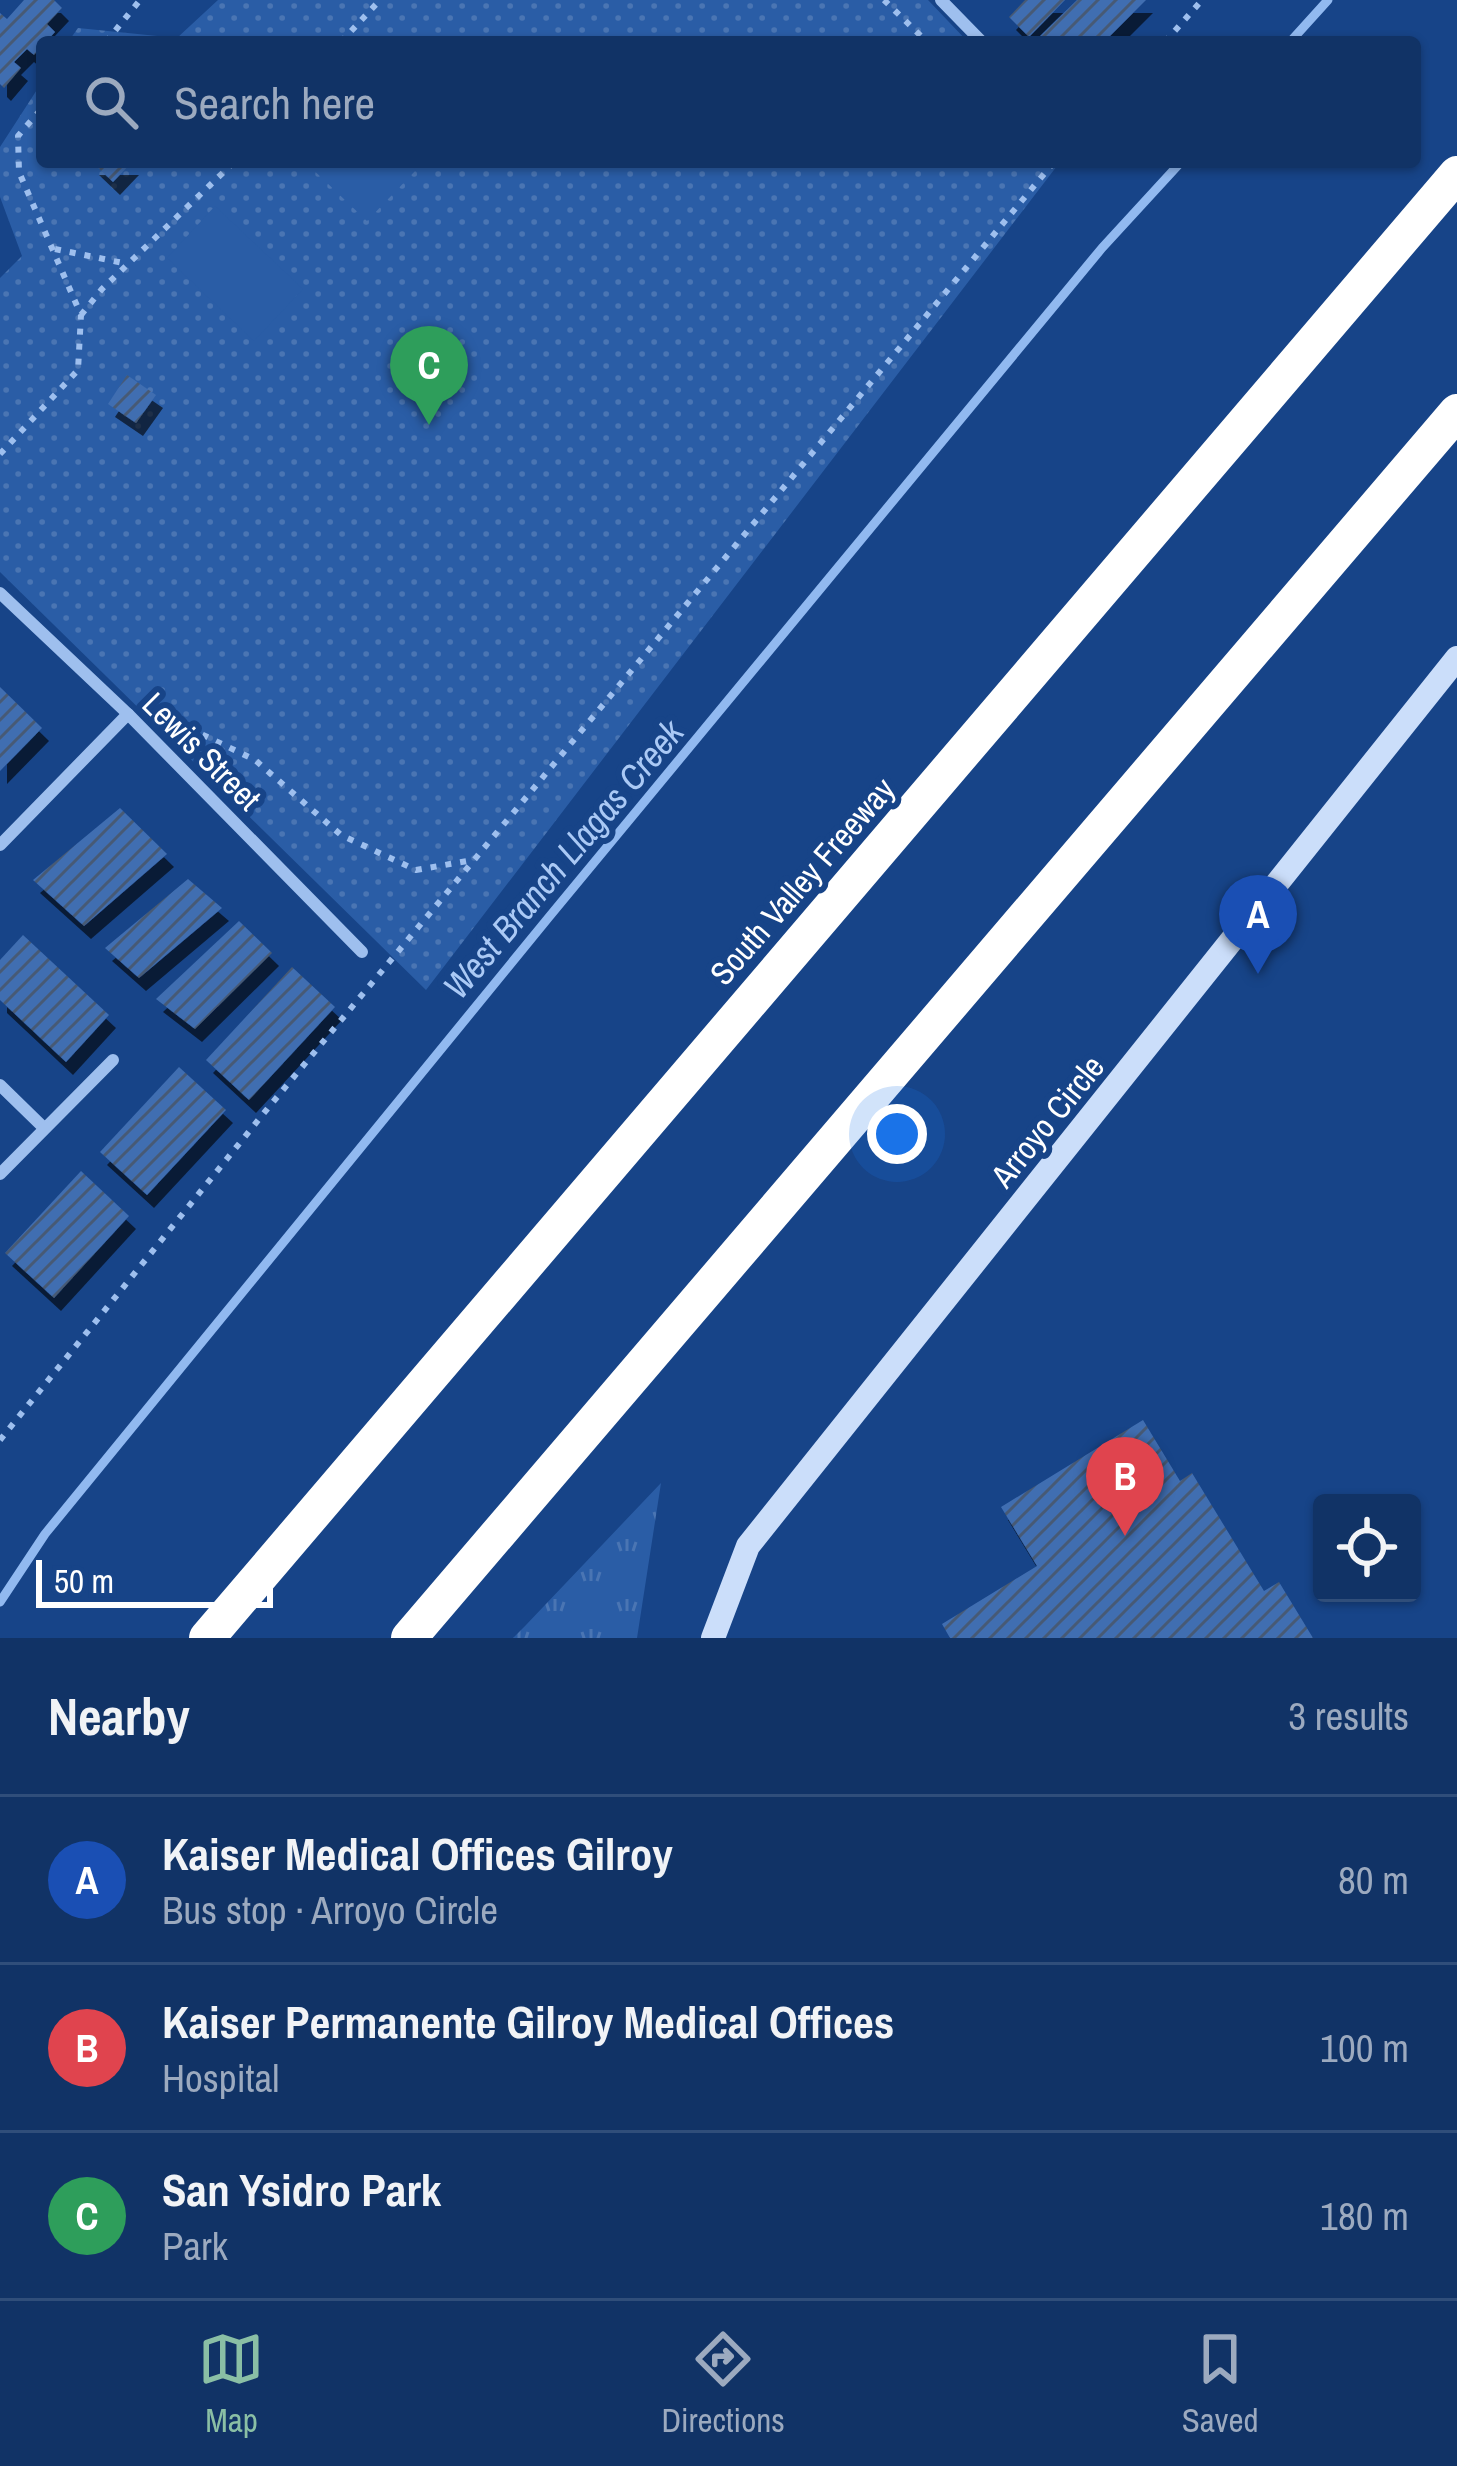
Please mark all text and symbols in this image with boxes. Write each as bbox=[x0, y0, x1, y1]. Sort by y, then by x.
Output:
search box bbox=[36, 36, 1421, 168]
icon: search bbox=[78, 69, 144, 135]
text: Search here bbox=[174, 72, 375, 133]
pin: C bbox=[390, 326, 468, 425]
street label: Lewis Street bbox=[133, 682, 271, 820]
water label: West Branch Llagas Creek bbox=[432, 708, 695, 1009]
street label: South Valley Freeway bbox=[700, 768, 905, 994]
pin: A bbox=[1219, 875, 1297, 974]
street label: Arroyo Circle bbox=[980, 1046, 1114, 1197]
your location bbox=[867, 1104, 927, 1164]
pin: B bbox=[1086, 1437, 1164, 1536]
map controls bbox=[1313, 1494, 1421, 1602]
button: locate bbox=[1313, 1494, 1421, 1602]
scale bar bbox=[36, 1554, 273, 1607]
text: 50 m bbox=[54, 1559, 114, 1603]
text: Nearby bbox=[48, 1682, 190, 1751]
text: 3 results bbox=[1288, 1690, 1409, 1742]
text: Kaiser Medical Offices Gilroy bbox=[162, 1823, 673, 1884]
text: A bbox=[75, 1854, 99, 1906]
text: 80 m bbox=[1338, 1854, 1409, 1906]
text: Bus stop · Arroyo Circle bbox=[162, 1884, 498, 1936]
text: Kaiser Permanente Gilroy Medical Offices bbox=[162, 1991, 894, 2052]
text: B bbox=[75, 2022, 99, 2074]
text: 100 m bbox=[1320, 2022, 1409, 2074]
text: Hospital bbox=[162, 2052, 279, 2104]
text: San Ysidro Park bbox=[162, 2159, 441, 2220]
text: C bbox=[75, 2190, 99, 2242]
text: 180 m bbox=[1320, 2190, 1409, 2242]
text: Park bbox=[162, 2220, 228, 2272]
tab: Map bbox=[198, 2326, 264, 2442]
tab: Directions bbox=[661, 2326, 785, 2442]
tab: Saved bbox=[1182, 2326, 1258, 2442]

